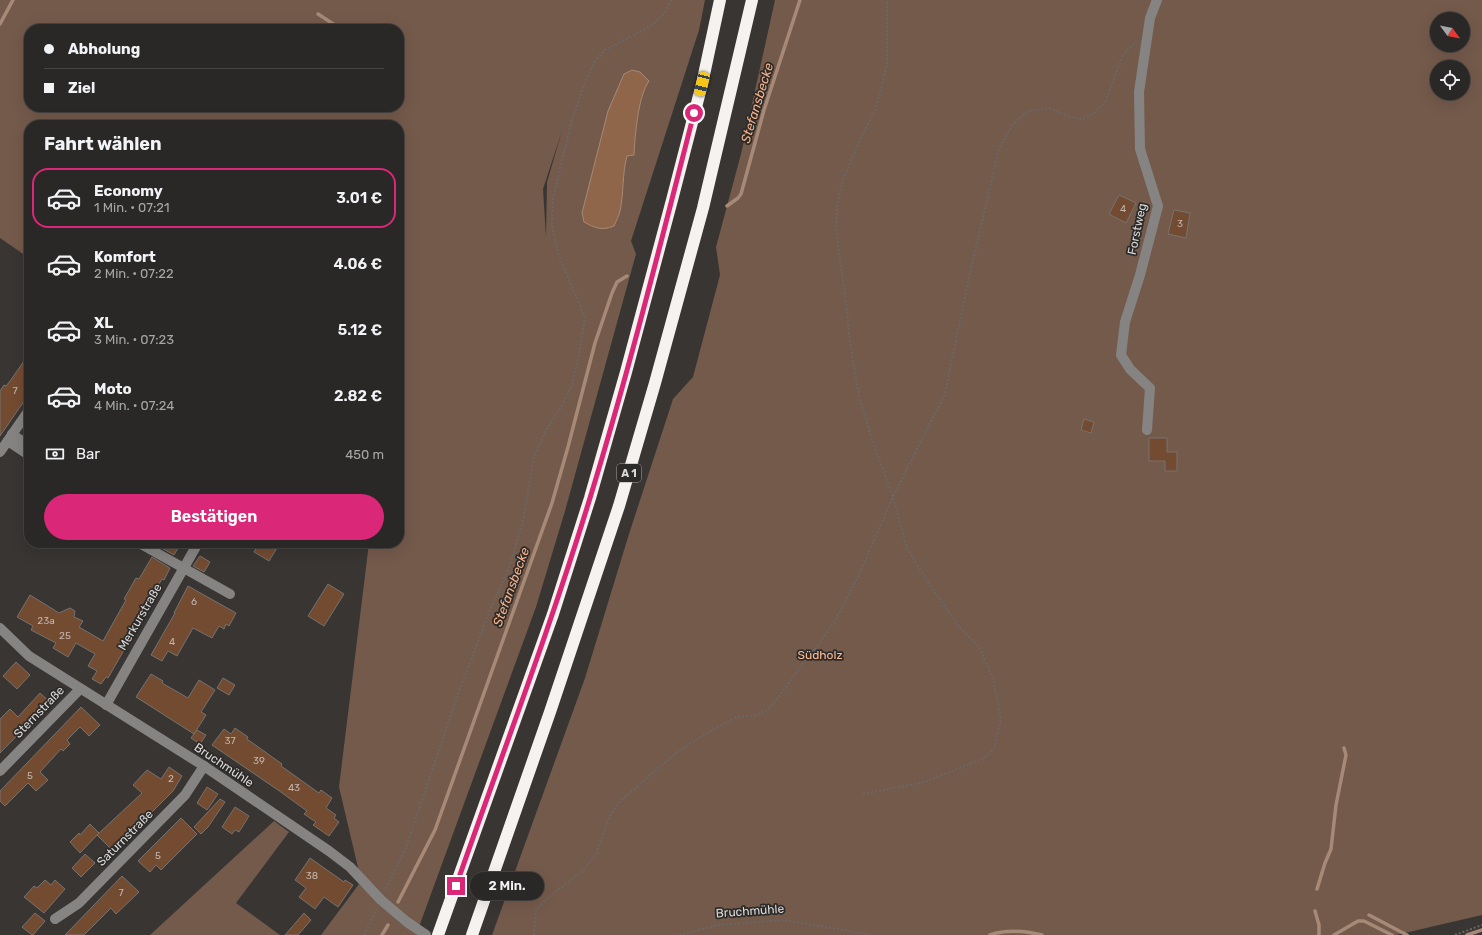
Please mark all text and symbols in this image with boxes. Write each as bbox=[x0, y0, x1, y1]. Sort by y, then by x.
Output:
north arrow bbox=[1430, 12, 1470, 52]
map controls bbox=[1430, 12, 1470, 100]
text: Abholung bbox=[68, 40, 140, 58]
button: locate bbox=[1430, 60, 1470, 100]
water label: Stefansbecke bbox=[738, 61, 776, 145]
car bbox=[693, 71, 711, 97]
text: Ziel bbox=[68, 79, 95, 97]
route start bbox=[685, 104, 703, 122]
text: Fahrt wählen bbox=[44, 133, 162, 155]
icon: car bbox=[46, 180, 82, 216]
text: Economy bbox=[94, 182, 163, 200]
text: 3.01 € bbox=[336, 189, 382, 207]
text: 1 Min. · 07:21 bbox=[94, 200, 169, 215]
street label: Forstweg bbox=[1125, 202, 1149, 256]
house number: 4 bbox=[1120, 203, 1126, 215]
house number: 3 bbox=[1177, 218, 1183, 230]
icon: car bbox=[46, 246, 82, 282]
text: Komfort bbox=[94, 248, 156, 266]
text: 4.06 € bbox=[334, 255, 382, 273]
text: 2 Min. · 07:22 bbox=[94, 266, 174, 281]
icon: car bbox=[46, 312, 82, 348]
text: XL bbox=[94, 314, 113, 332]
text: 5.12 € bbox=[338, 321, 382, 339]
text: 3 Min. · 07:23 bbox=[94, 332, 174, 347]
icon: car bbox=[46, 378, 82, 414]
text: Moto bbox=[94, 380, 132, 398]
house number: 7 bbox=[12, 385, 18, 397]
text: 2.82 € bbox=[334, 387, 382, 405]
text: 4 Min. · 07:24 bbox=[94, 398, 174, 413]
icon: cash bbox=[44, 443, 66, 465]
text: Bar bbox=[76, 445, 100, 463]
text: 450 m bbox=[345, 447, 384, 462]
road number: A 1 bbox=[617, 464, 641, 482]
button: Bestätigen bbox=[44, 494, 384, 540]
water label: Stefansbecke bbox=[490, 545, 532, 629]
street label: Merkurstraße bbox=[115, 581, 165, 653]
house number: 6 bbox=[191, 596, 197, 608]
house number: 23a bbox=[37, 615, 55, 627]
house number: 25 bbox=[59, 630, 71, 642]
house number: 4 bbox=[169, 636, 175, 648]
park label: Südholz bbox=[797, 648, 843, 662]
street label: Sternstraße bbox=[11, 683, 67, 741]
house number: 37 bbox=[224, 735, 236, 747]
street label: Bruchmühle bbox=[192, 740, 257, 790]
house number: 39 bbox=[253, 755, 265, 767]
house number: 5 bbox=[27, 770, 33, 782]
house number: 2 bbox=[168, 773, 174, 785]
house number: 43 bbox=[288, 782, 300, 794]
street label: Saturnstraße bbox=[94, 807, 156, 869]
house number: 5 bbox=[155, 850, 161, 862]
house number: 38 bbox=[306, 870, 318, 882]
callout: 2 Min. bbox=[470, 872, 544, 900]
route end bbox=[447, 877, 465, 895]
text: 2 Min. bbox=[488, 878, 526, 893]
house number: 7 bbox=[118, 887, 124, 899]
street label: Bruchmühle bbox=[715, 902, 785, 920]

